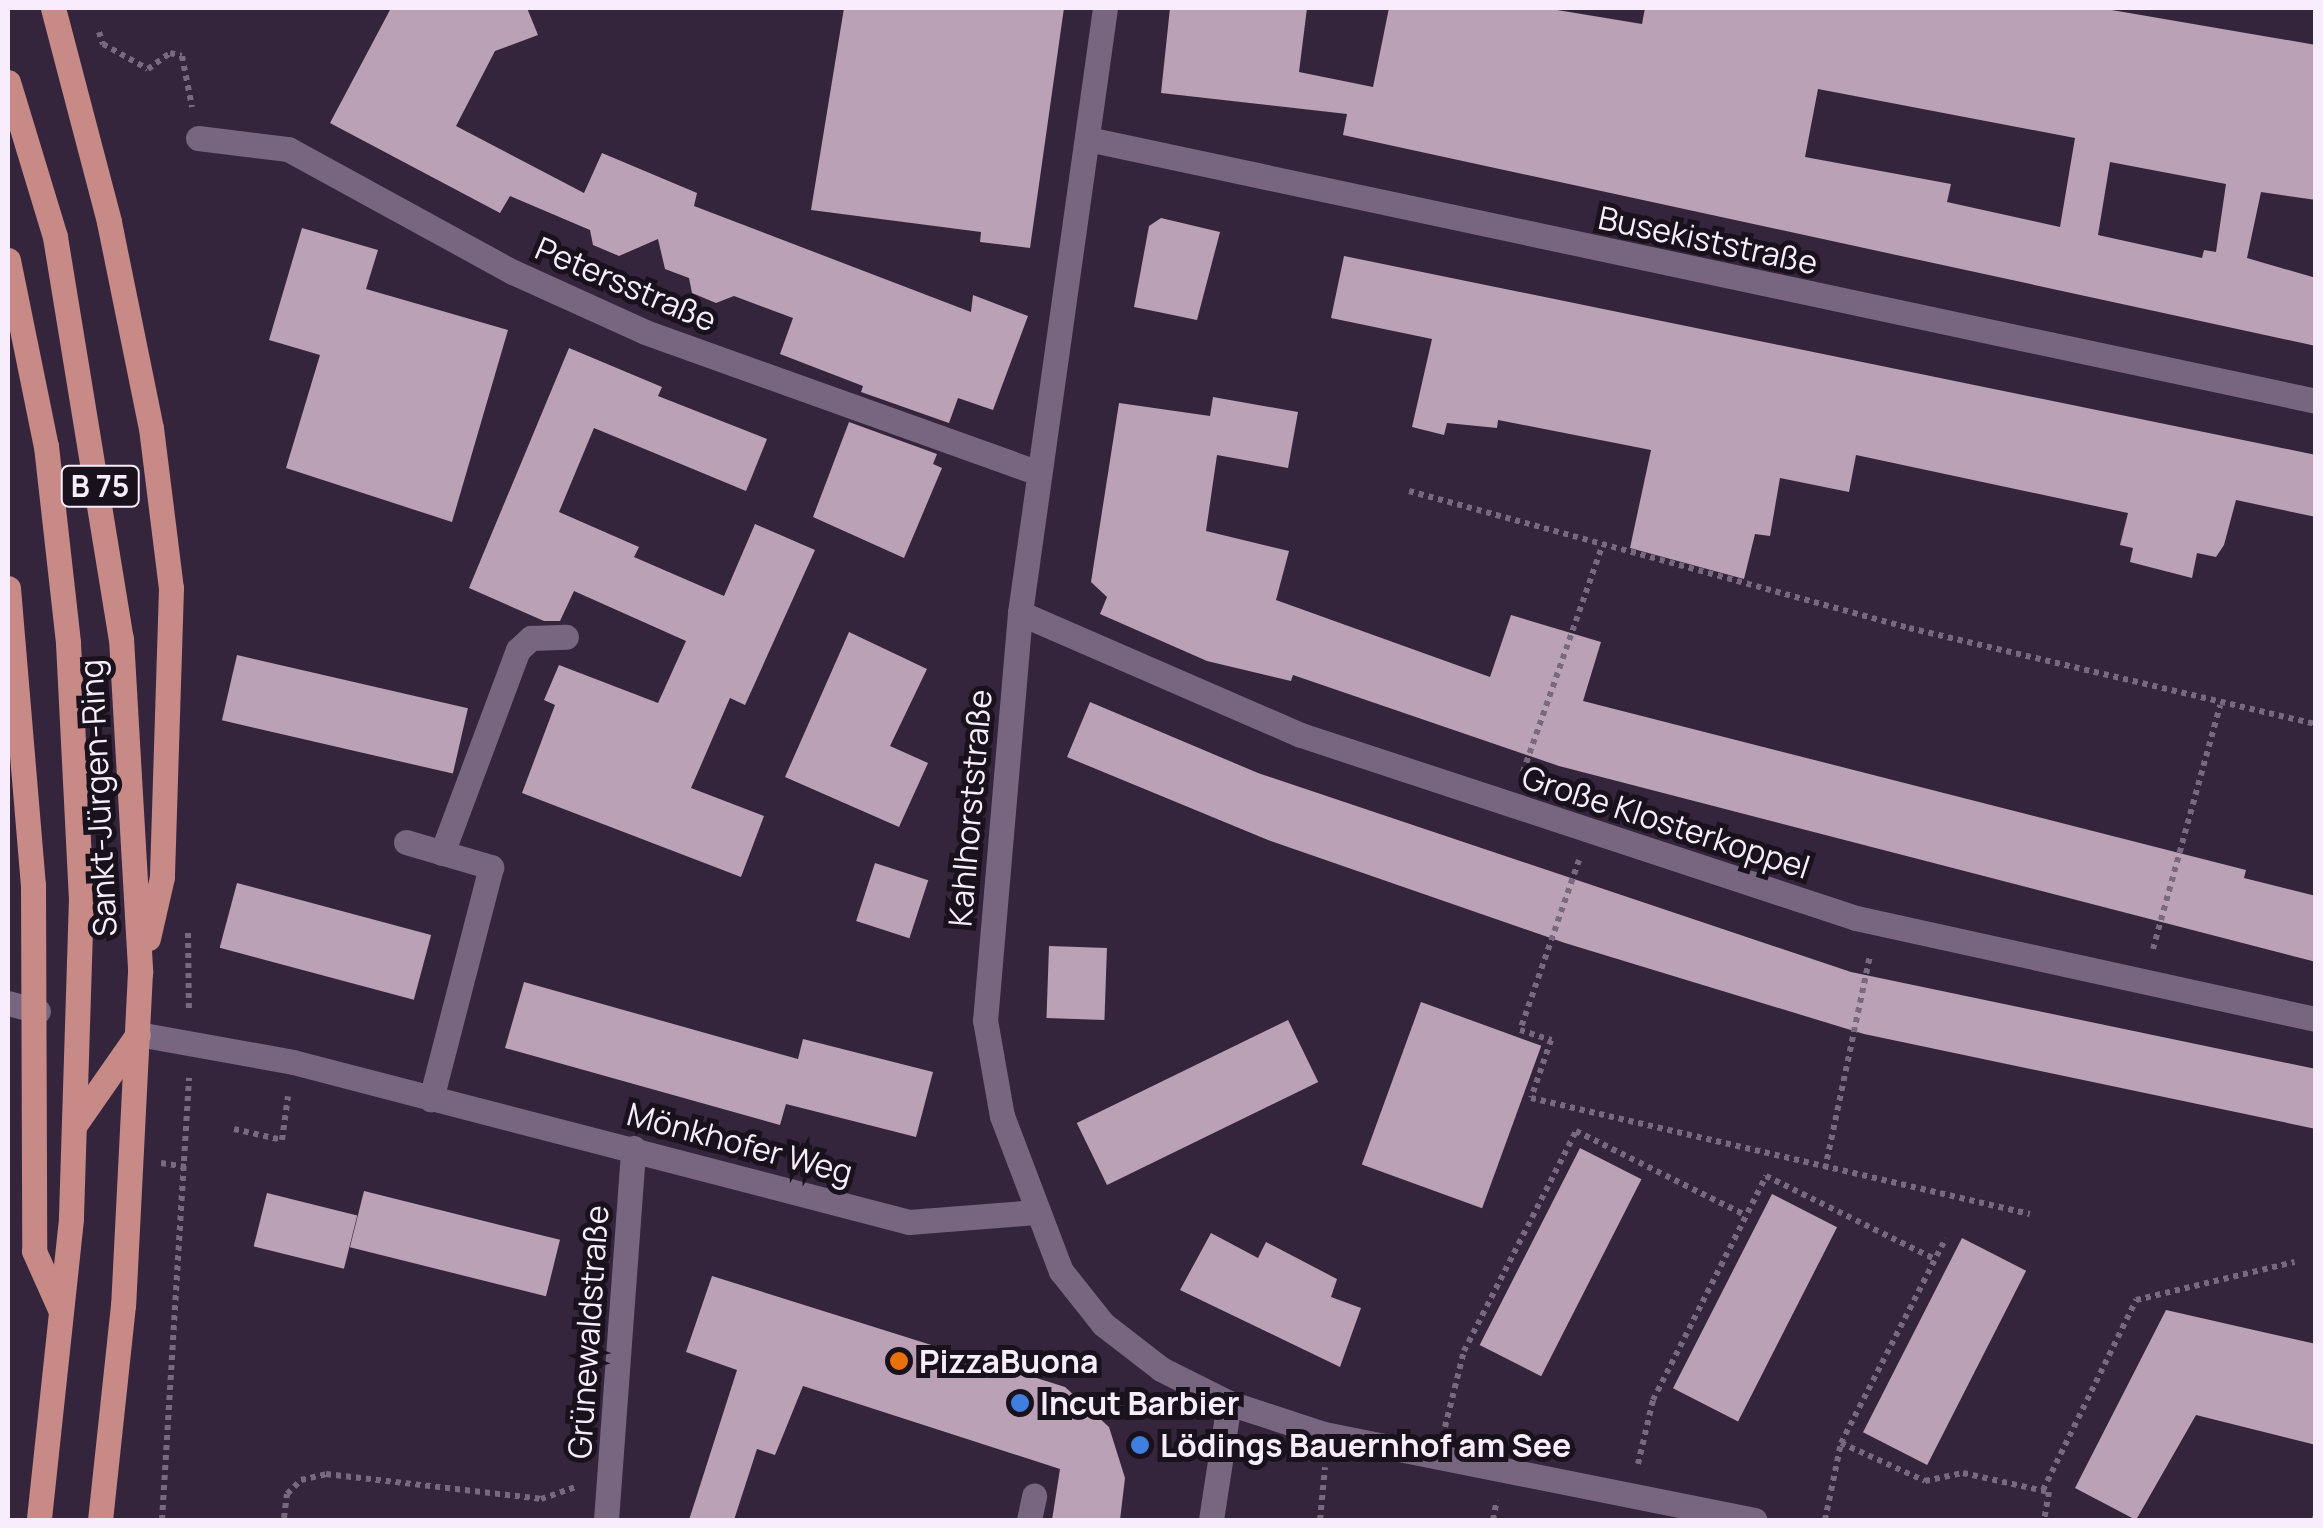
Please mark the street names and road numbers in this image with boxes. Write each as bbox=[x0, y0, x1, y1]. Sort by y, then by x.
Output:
street label: Busekiststraße bbox=[1595, 198, 1821, 282]
street label: Petersstraße bbox=[530, 229, 722, 339]
road number: B 75 bbox=[60, 461, 140, 511]
street label: Sankt-Jürgen-Ring bbox=[72, 658, 124, 938]
street label: Kahlhorststraße bbox=[941, 688, 999, 928]
street label: Große Klosterkoppel bbox=[1517, 757, 1815, 887]
street label: Mönkhofer Weg bbox=[623, 1094, 857, 1192]
street label: Grünewaldstraße bbox=[560, 1204, 616, 1460]

